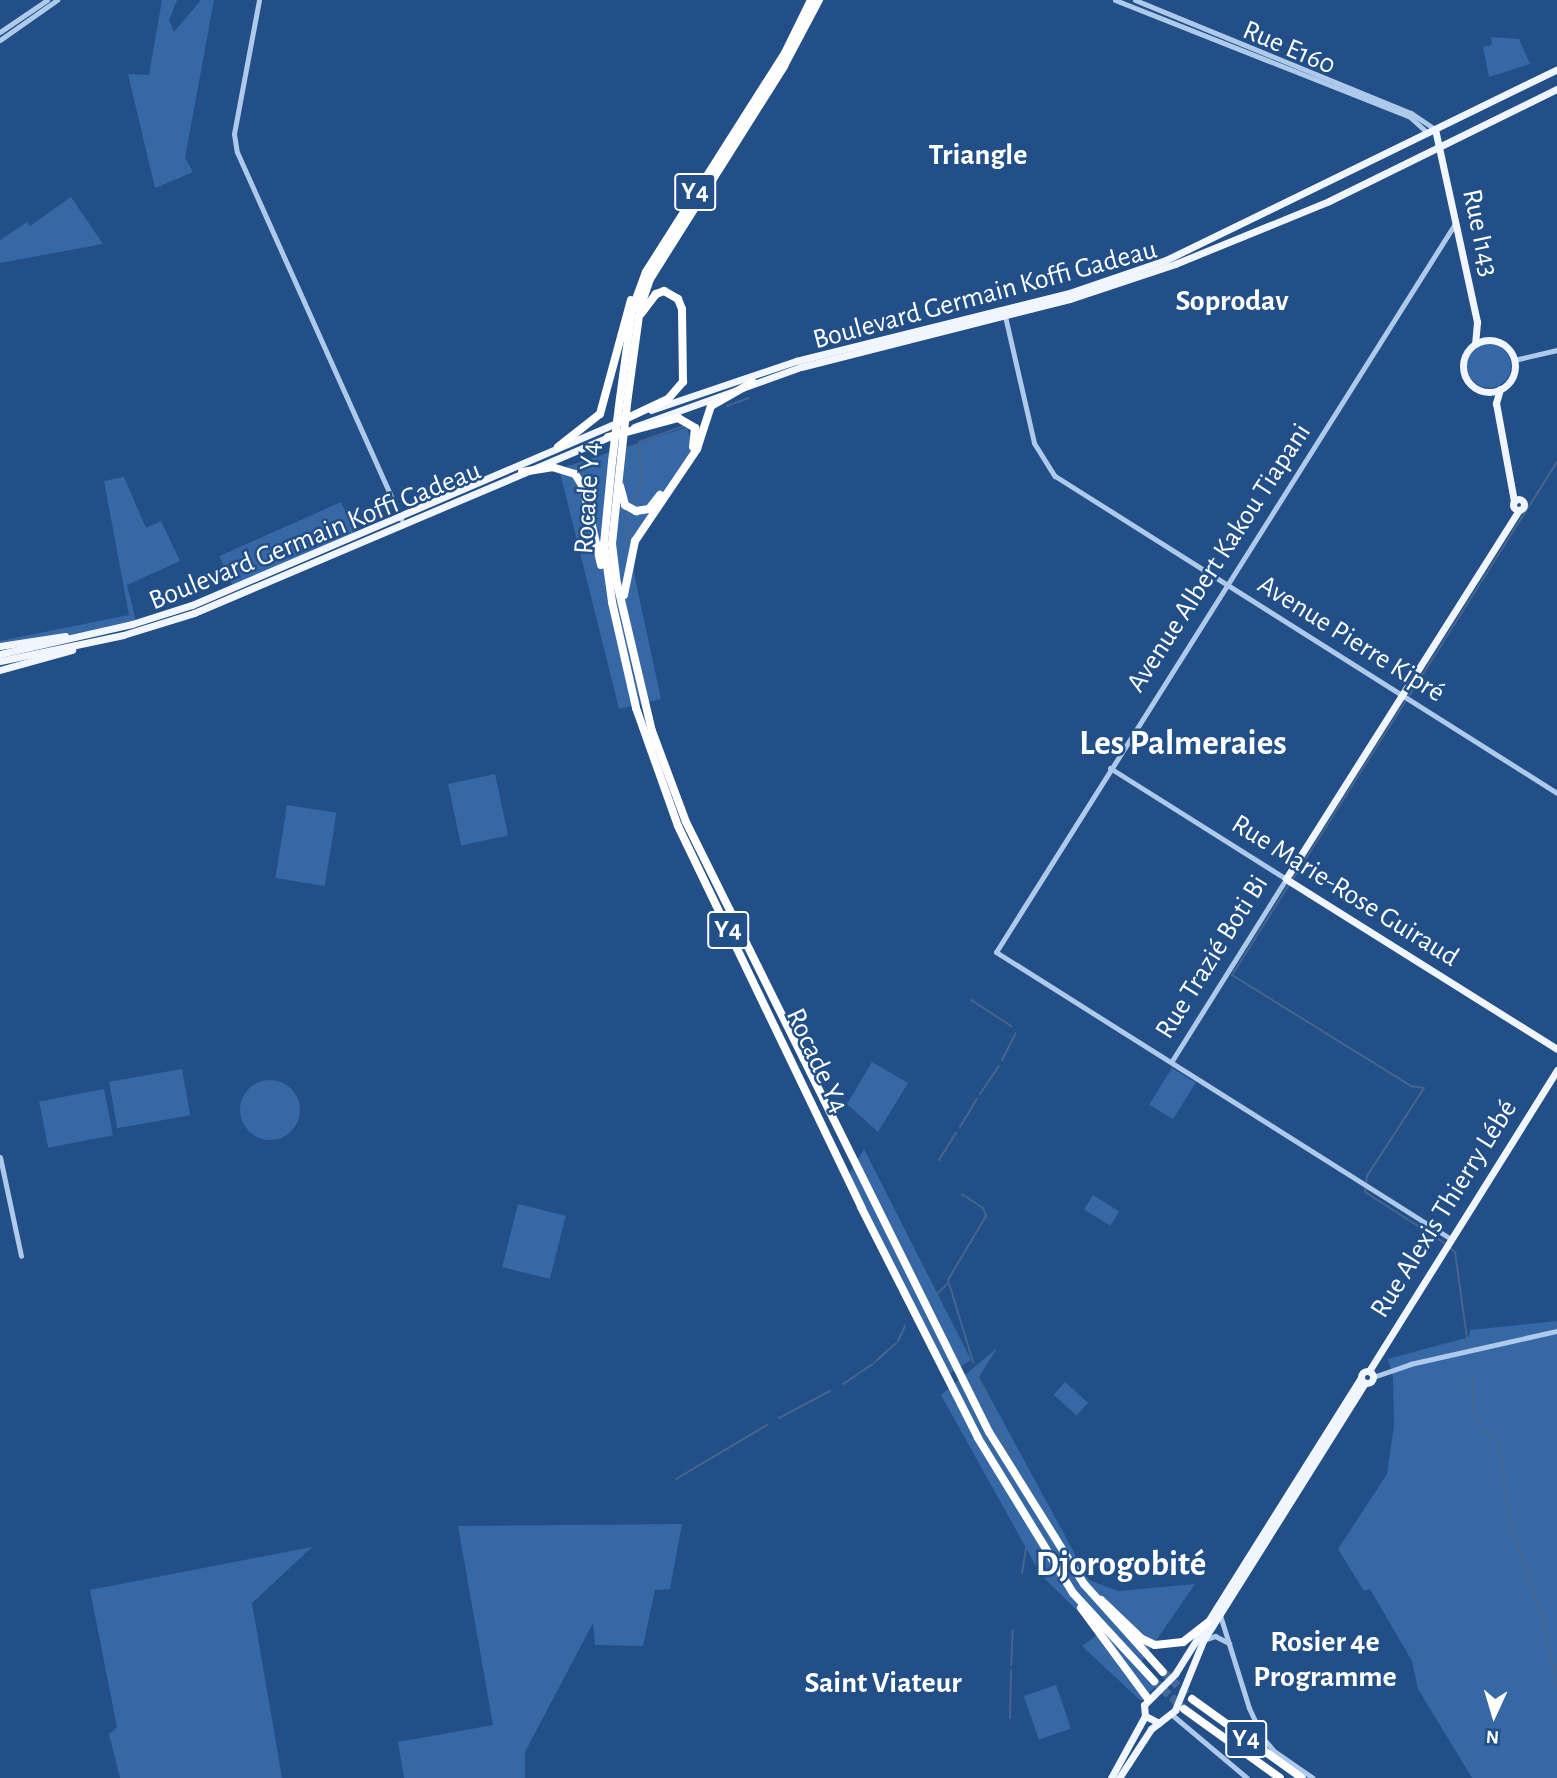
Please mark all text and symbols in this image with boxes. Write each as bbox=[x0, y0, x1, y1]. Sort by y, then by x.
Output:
street label: Rue E160 bbox=[1237, 13, 1341, 83]
district label: Triangle bbox=[929, 137, 1027, 173]
road number: Y4 bbox=[674, 169, 716, 214]
street label: Rue I143 bbox=[1454, 186, 1506, 280]
street label: Boulevard Germain Koffi Gadeau bbox=[809, 233, 1161, 357]
district label: Soprodav bbox=[1175, 283, 1289, 319]
street label: Avenue Albert Kakou Tiapani bbox=[1119, 417, 1319, 699]
street label: Rocade Y4 bbox=[567, 441, 609, 555]
street label: Boulevard Germain Koffi Gadeau bbox=[144, 454, 486, 618]
street label: Avenue Pierre Kipré bbox=[1251, 568, 1451, 710]
district label: Les Palmeraies bbox=[1079, 723, 1287, 765]
street label: Rue Marie-Rose Guiraud bbox=[1225, 807, 1465, 975]
street label: Rue Trazié Boti Bi bbox=[1148, 869, 1276, 1045]
road number: Y4 bbox=[707, 908, 749, 953]
street label: Rocade Y4 bbox=[778, 1003, 856, 1119]
street label: Rue Alexis Thierry Lébé bbox=[1363, 1094, 1525, 1324]
district label: Djorogobité bbox=[1036, 1544, 1206, 1586]
district label: Rosier 4e Programme bbox=[1253, 1624, 1397, 1694]
district label: Saint Viateur bbox=[804, 1665, 962, 1701]
north arrow bbox=[1459, 1680, 1529, 1750]
road number: Y4 bbox=[1225, 1716, 1267, 1762]
text: N bbox=[1485, 1727, 1500, 1746]

